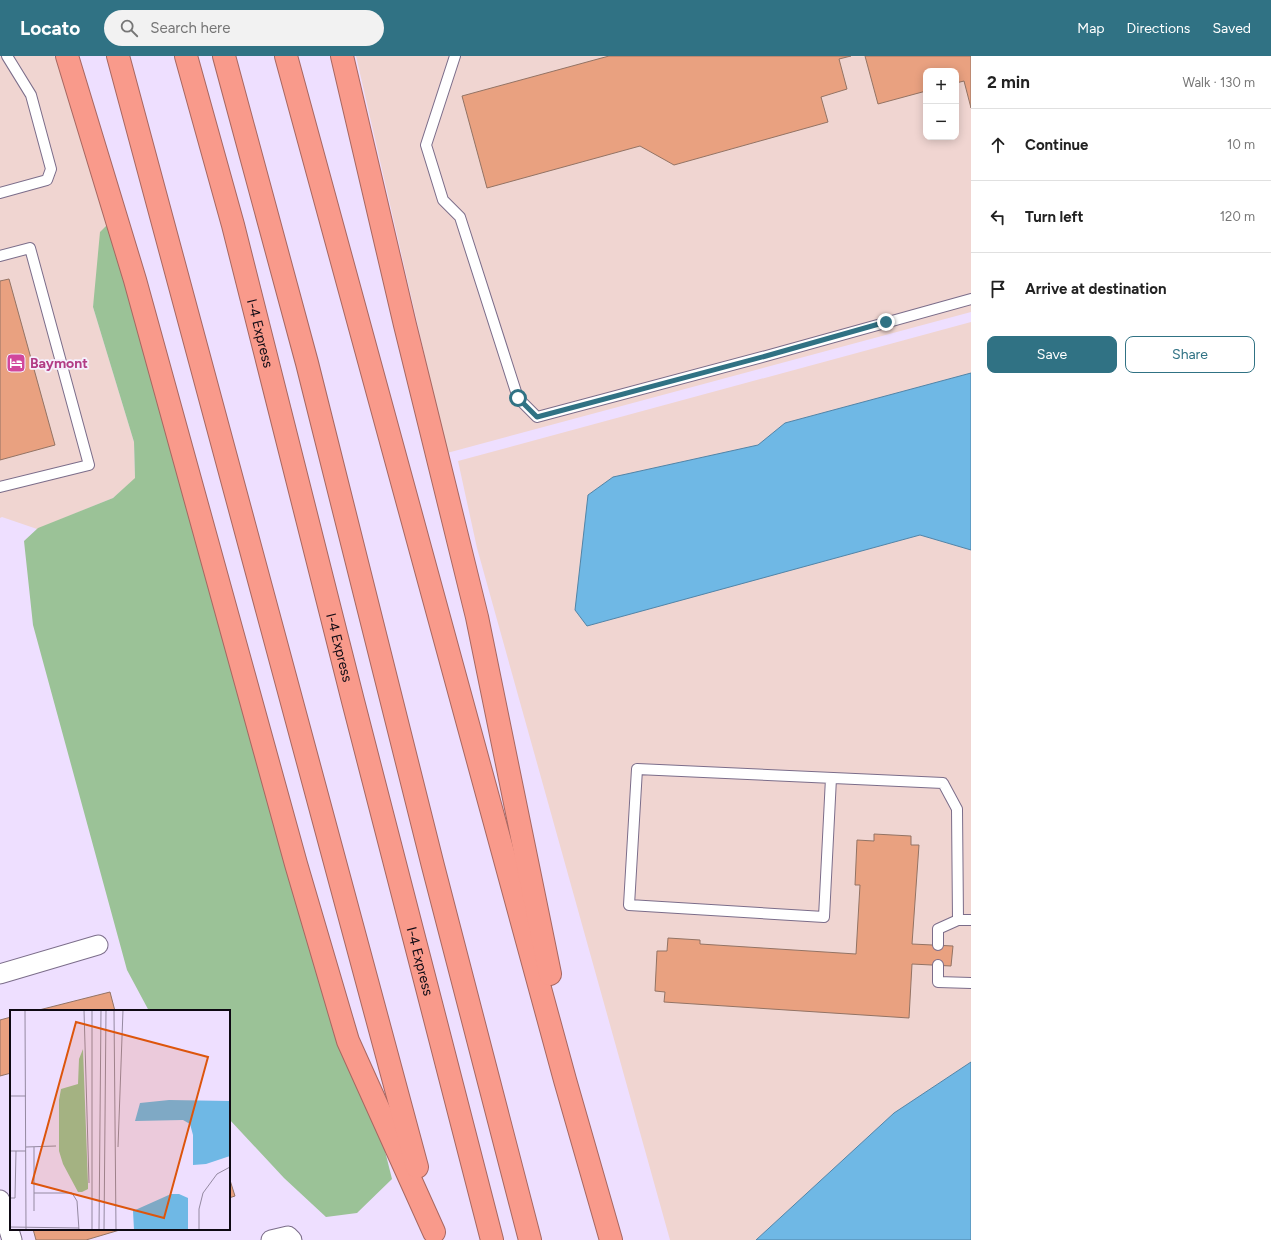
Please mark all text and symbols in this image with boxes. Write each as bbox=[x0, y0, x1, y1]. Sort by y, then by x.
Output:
search box bbox=[104, 10, 384, 46]
text: Locato bbox=[20, 17, 80, 40]
icon: search bbox=[118, 17, 140, 39]
text: Search here bbox=[150, 19, 230, 37]
text: Map bbox=[1077, 20, 1105, 37]
text: Directions bbox=[1127, 20, 1190, 37]
text: Saved bbox=[1212, 20, 1251, 37]
map controls bbox=[923, 68, 959, 140]
button: + bbox=[923, 68, 959, 104]
text: 2 min bbox=[987, 72, 1030, 92]
text: Walk · 130 m bbox=[1182, 75, 1255, 90]
button: − bbox=[923, 104, 959, 140]
icon: ahead bbox=[987, 134, 1009, 156]
text: Continue bbox=[1025, 136, 1088, 154]
text: 10 m bbox=[1227, 137, 1255, 152]
icon: left bbox=[987, 206, 1009, 228]
text: Turn left bbox=[1025, 208, 1083, 226]
text: 120 m bbox=[1220, 209, 1255, 224]
icon: arrive bbox=[987, 278, 1009, 300]
text: Arrive at destination bbox=[1025, 280, 1166, 298]
street label: I-4 Express bbox=[243, 297, 277, 370]
route end bbox=[877, 313, 895, 331]
button: Save bbox=[987, 336, 1117, 373]
button: Share bbox=[1125, 336, 1255, 373]
hotel icon: Baymont bbox=[5, 352, 27, 374]
place label: Baymont bbox=[30, 355, 88, 372]
route start bbox=[509, 389, 527, 407]
street label: I-4 Express bbox=[322, 611, 356, 684]
street label: I-4 Express bbox=[403, 925, 437, 998]
inset map bbox=[10, 1010, 230, 1230]

